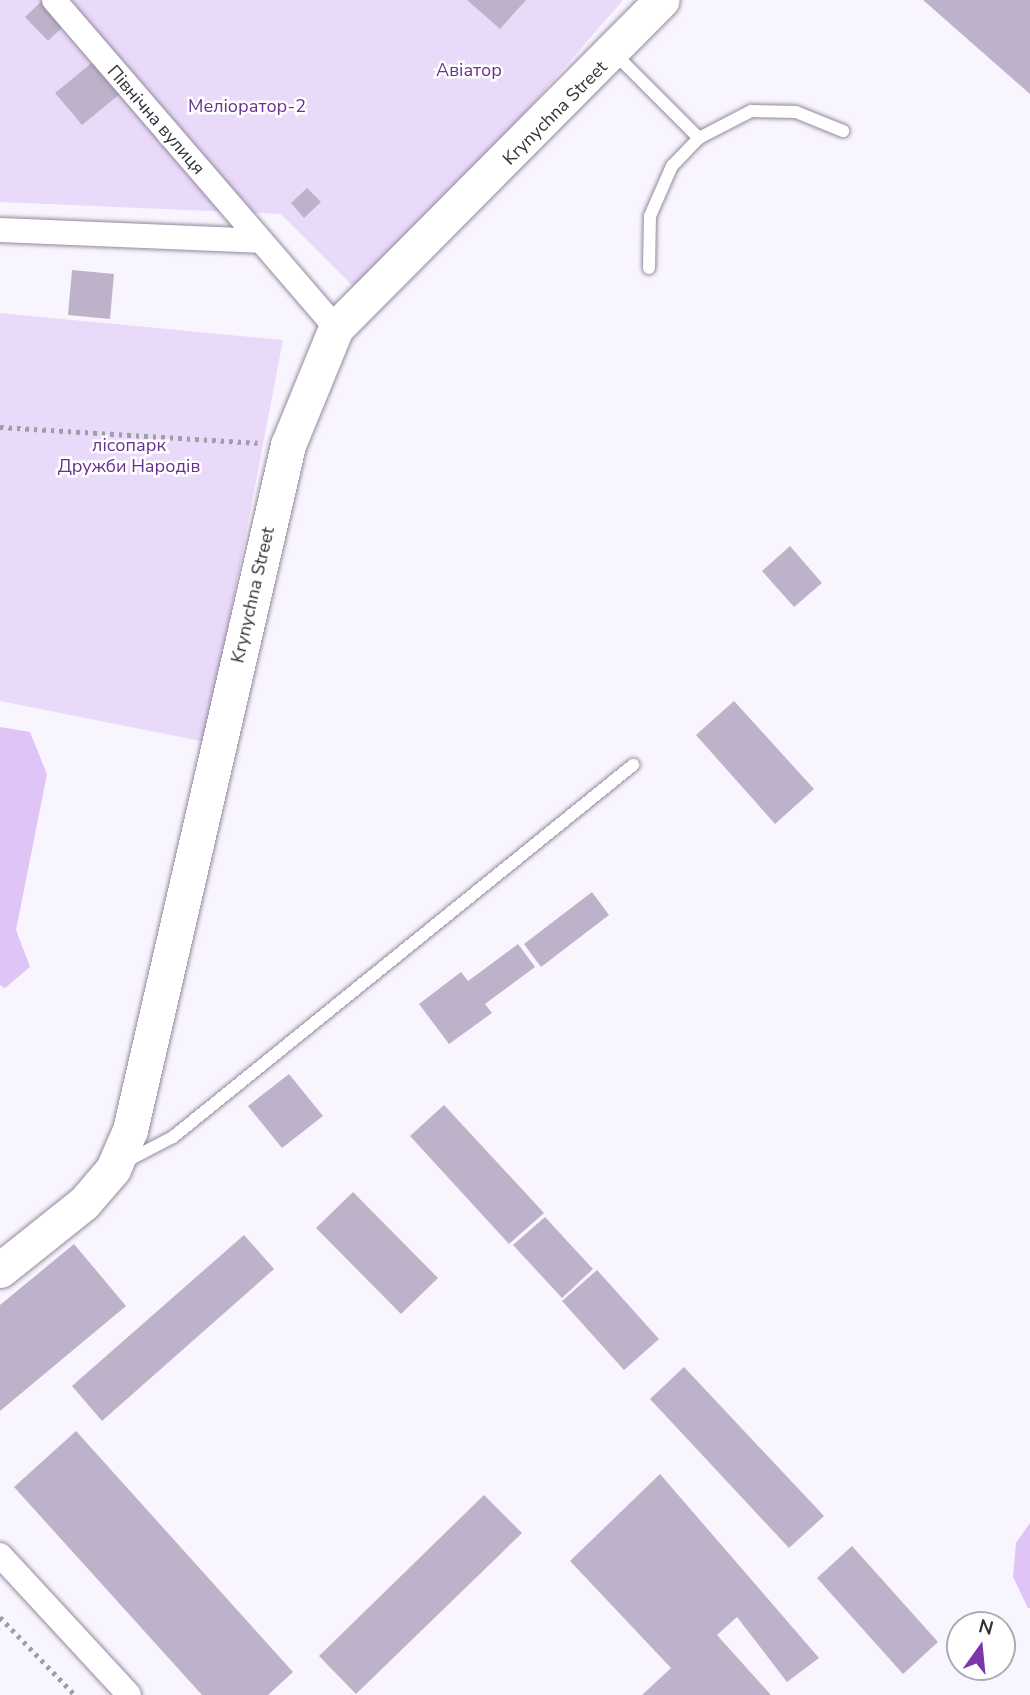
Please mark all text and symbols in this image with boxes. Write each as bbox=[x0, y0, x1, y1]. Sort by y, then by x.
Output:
street label: Krynychna Street bbox=[498, 56, 612, 170]
park label: Авіатор bbox=[436, 59, 502, 81]
street label: Північна вулиця bbox=[103, 61, 209, 179]
park label: Меліоратор-2 bbox=[188, 95, 306, 117]
park label: лісопарк Дружби Народів bbox=[58, 435, 200, 478]
street label: Krynychna Street bbox=[227, 525, 279, 665]
north arrow bbox=[946, 1611, 1016, 1681]
text: N bbox=[976, 1613, 996, 1642]

